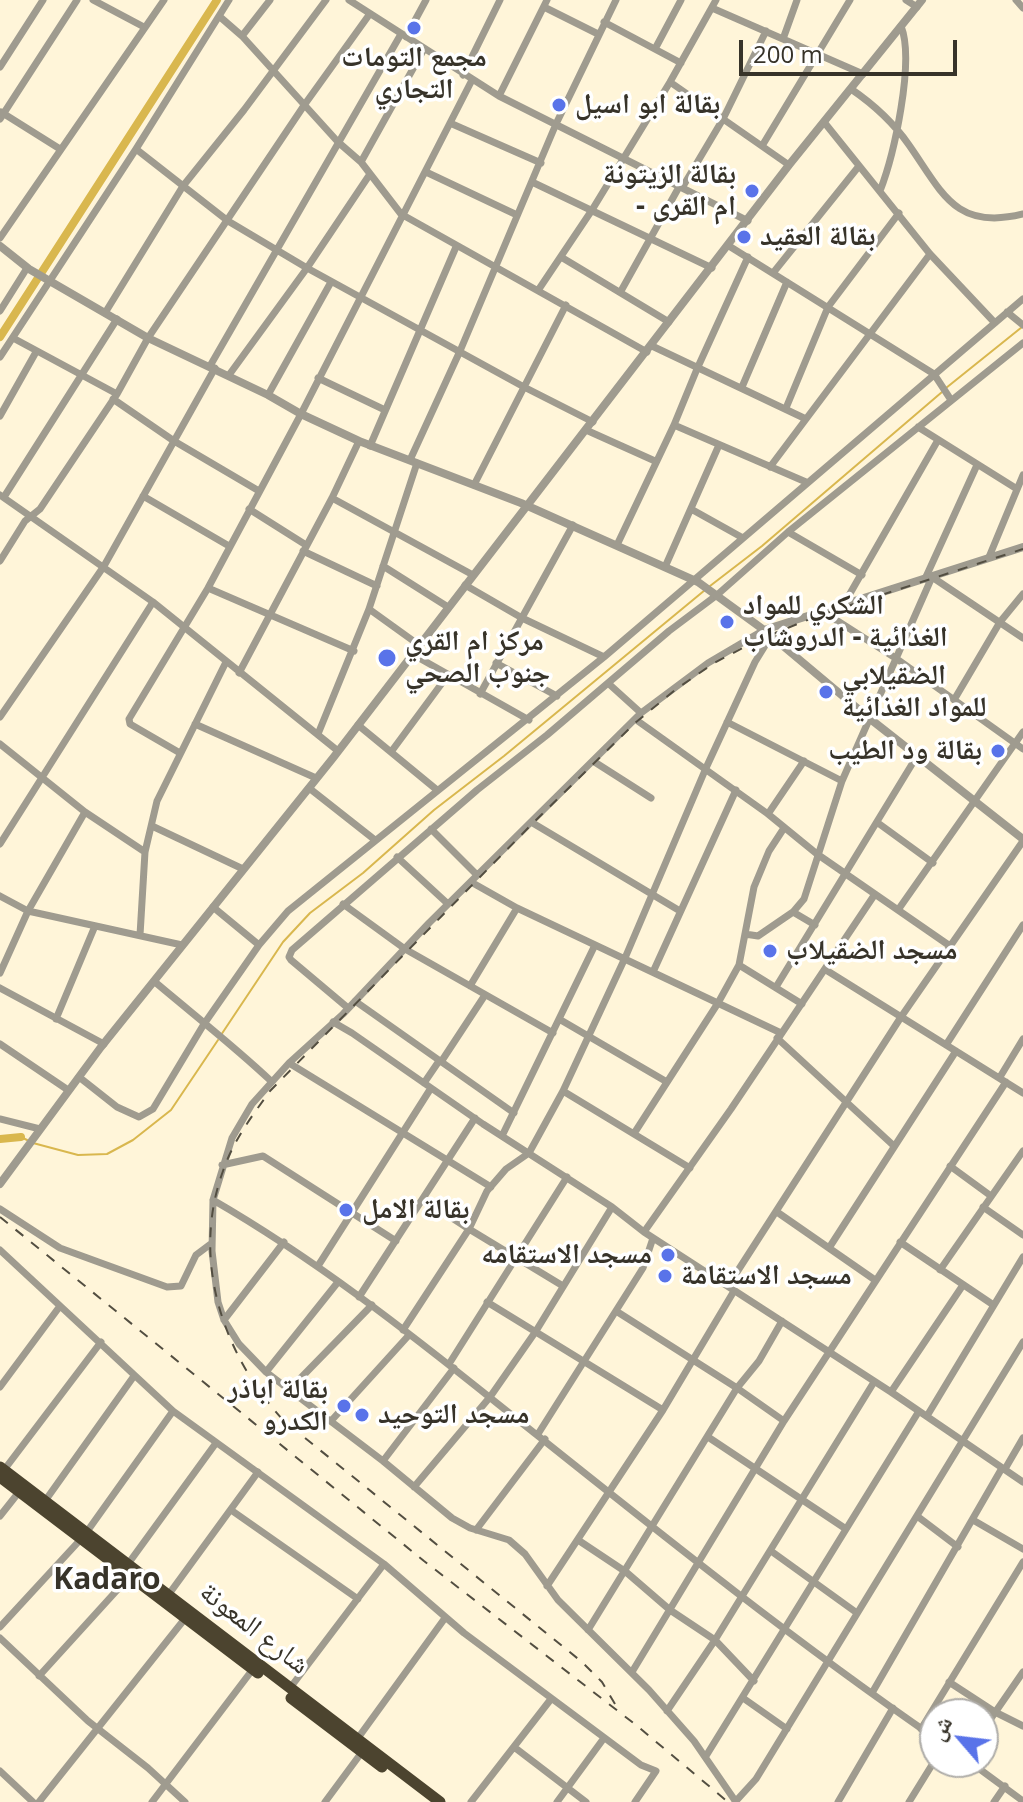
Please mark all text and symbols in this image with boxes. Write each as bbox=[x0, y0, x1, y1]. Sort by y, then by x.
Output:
marker: مجمع التومات التجاري bbox=[405, 19, 423, 37]
scale bar bbox=[743, 24, 961, 74]
text: 200 m bbox=[753, 37, 823, 70]
place label: مجمع التومات التجاري bbox=[341, 41, 487, 107]
place label: بقالة ابو اسيل bbox=[575, 88, 720, 122]
marker: بقالة ابو اسيل bbox=[550, 96, 568, 114]
place label: بقالة الزيتونة - ام القرى bbox=[603, 158, 736, 224]
marker: بقالة الزيتونة - ام القرى bbox=[743, 182, 761, 200]
place label: بقالة العقيد bbox=[760, 220, 875, 254]
marker: بقالة العقيد bbox=[735, 228, 753, 246]
place label: الشكري للمواد الغذائية - الدروشاب bbox=[743, 589, 948, 655]
marker: الشكري للمواد الغذائية - الدروشاب bbox=[718, 613, 736, 631]
place label: مركز ام القري جنوب الصحي bbox=[405, 625, 550, 691]
marker: مركز ام القري جنوب الصحي bbox=[376, 647, 398, 669]
place label: الضقيلابي للمواد الغذائية bbox=[842, 659, 987, 725]
marker: الضقيلابي للمواد الغذائية bbox=[817, 683, 835, 701]
place label: بقالة ود الطيب bbox=[828, 734, 982, 768]
marker: بقالة ود الطيب bbox=[989, 742, 1007, 760]
place label: مسجد الضقيلاب bbox=[786, 934, 958, 968]
marker: مسجد الضقيلاب bbox=[761, 942, 779, 960]
place label: بقالة الامل bbox=[362, 1193, 469, 1227]
marker: بقالة الامل bbox=[337, 1201, 355, 1219]
place label: مسجد الاستقامه bbox=[481, 1238, 652, 1272]
marker: مسجد الاستقامه bbox=[659, 1246, 677, 1264]
place label: مسجد الاستقامة bbox=[681, 1259, 852, 1293]
marker: مسجد الاستقامة bbox=[656, 1267, 674, 1285]
place label: بقالة اباذر الكدرو bbox=[228, 1373, 328, 1439]
marker: بقالة اباذر الكدرو bbox=[335, 1397, 353, 1415]
place label: مسجد التوحيد bbox=[378, 1398, 530, 1432]
marker: مسجد التوحيد bbox=[353, 1406, 371, 1424]
district label: Kadaro bbox=[53, 1562, 161, 1598]
street label: شارع المعونة bbox=[193, 1576, 315, 1682]
north arrow bbox=[919, 1698, 999, 1778]
text: ش bbox=[921, 1710, 958, 1745]

